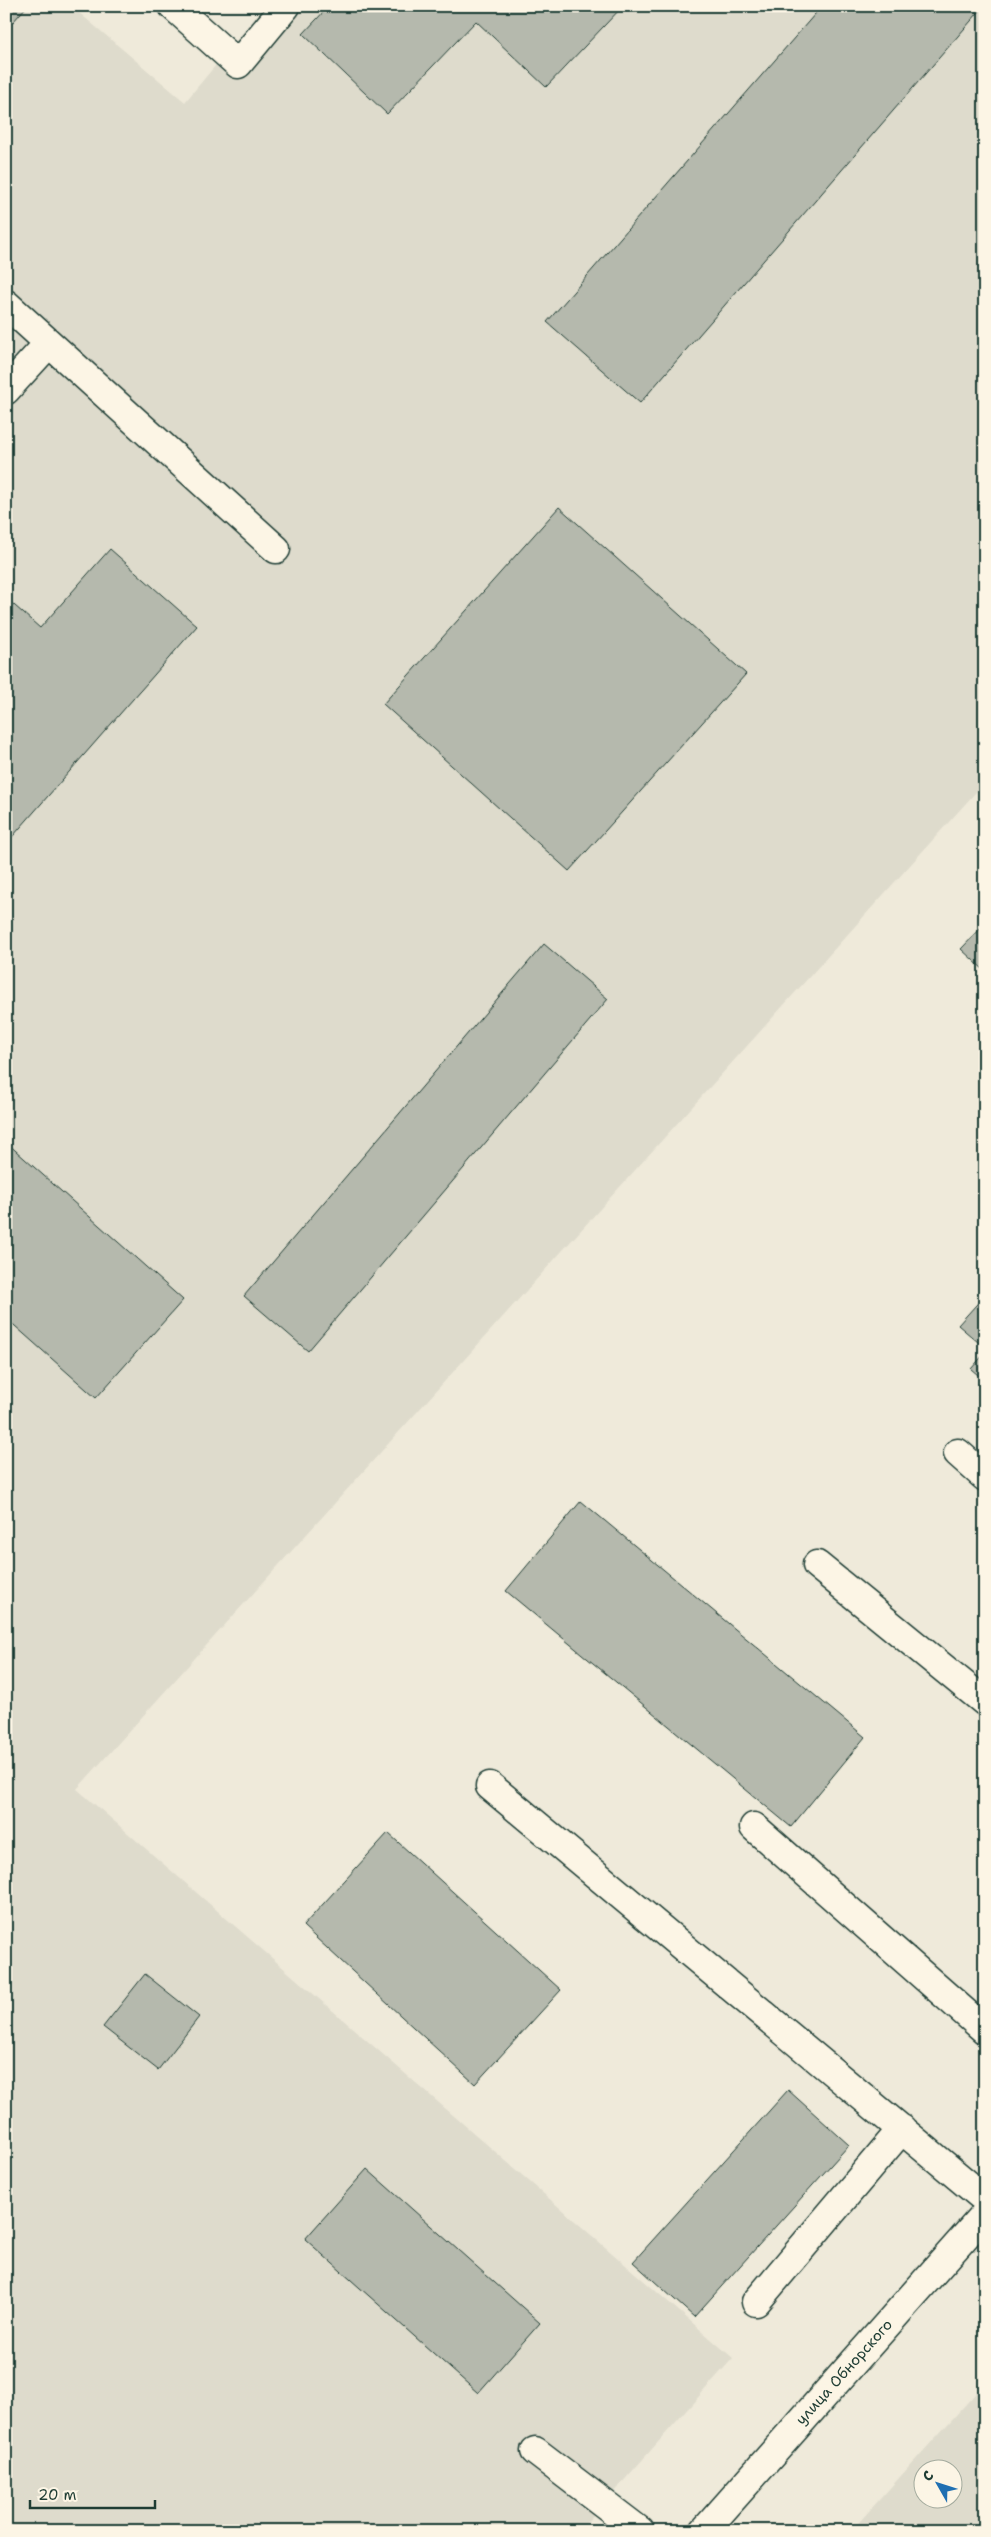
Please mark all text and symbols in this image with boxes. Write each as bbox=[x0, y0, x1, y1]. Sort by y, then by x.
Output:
street label: улица Обнорского bbox=[791, 2315, 897, 2429]
north arrow bbox=[914, 2460, 964, 2510]
text: С bbox=[918, 2467, 938, 2485]
scale bar bbox=[30, 2477, 155, 2509]
text: 20 m bbox=[38, 2485, 77, 2505]

